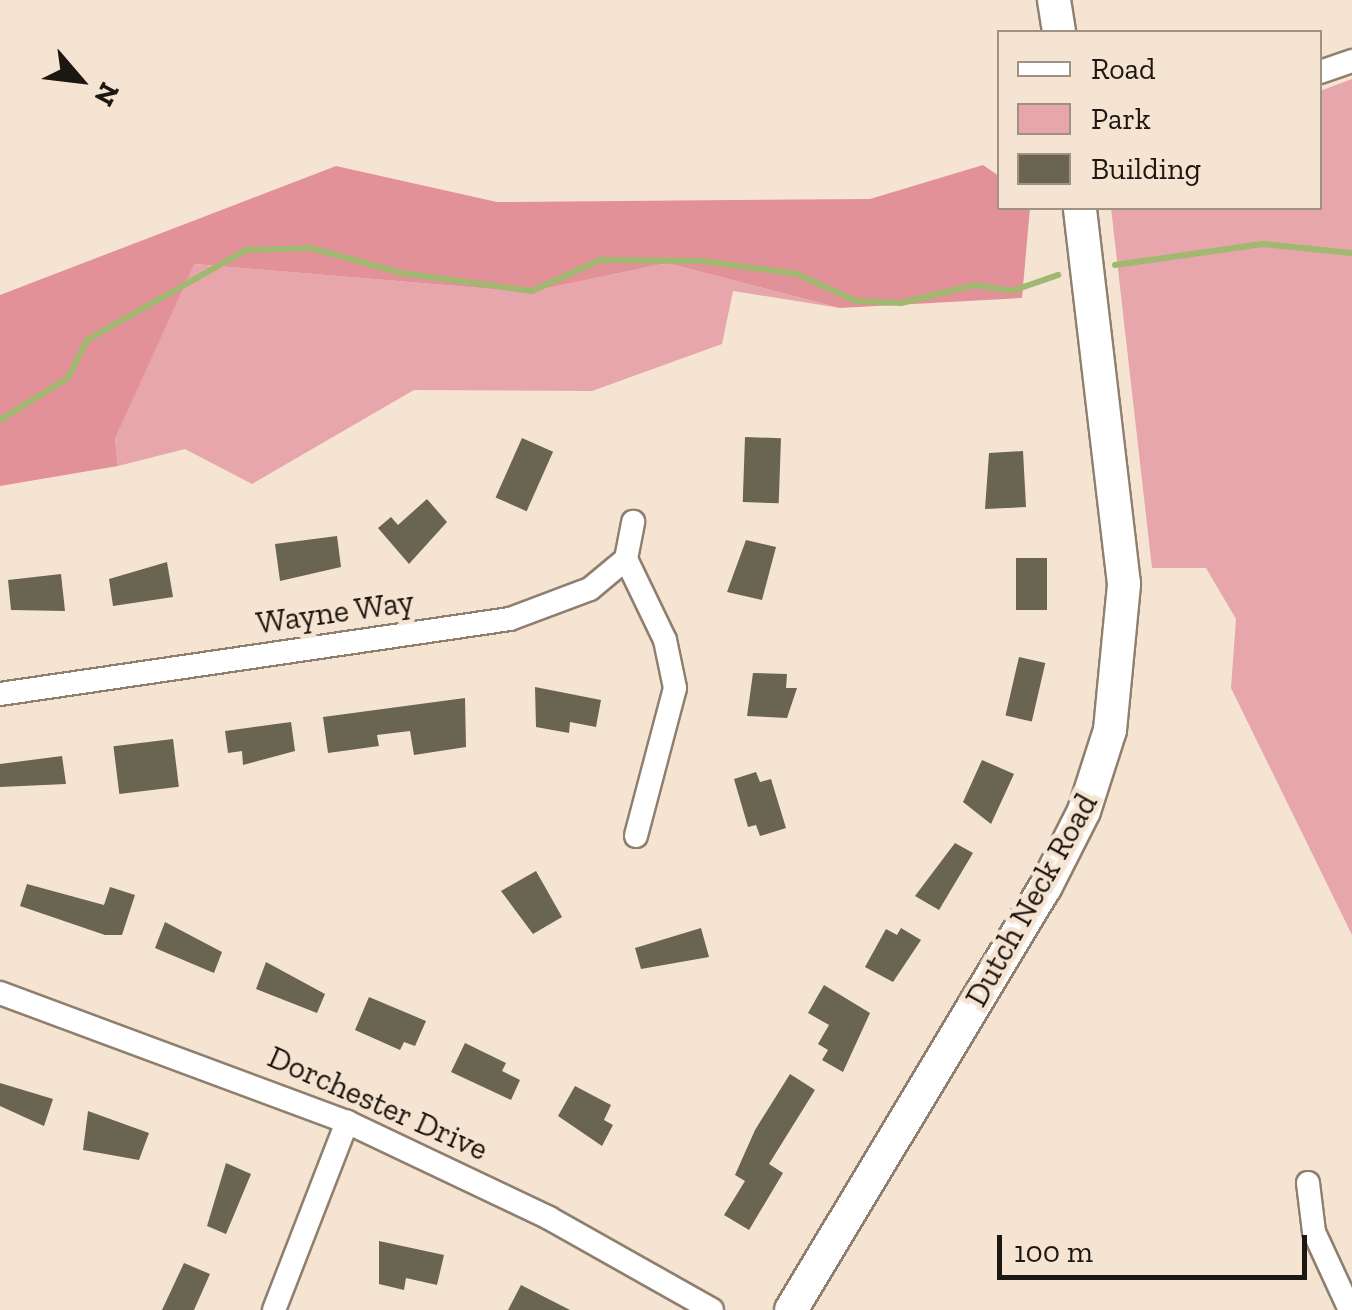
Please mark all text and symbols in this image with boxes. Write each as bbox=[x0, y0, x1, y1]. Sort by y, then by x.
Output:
north arrow bbox=[30, 30, 130, 130]
legend bbox=[997, 30, 1322, 210]
text: Road bbox=[1091, 51, 1156, 87]
text: N bbox=[87, 77, 126, 111]
text: Park bbox=[1091, 101, 1151, 137]
text: Building bbox=[1091, 151, 1201, 187]
street label: Wayne Way bbox=[253, 582, 417, 642]
street label: Dutch Neck Road bbox=[957, 787, 1105, 1013]
street label: Dorchester Drive bbox=[262, 1037, 494, 1169]
scale bar bbox=[1002, 1215, 1312, 1277]
text: 100 m bbox=[1014, 1234, 1093, 1270]

